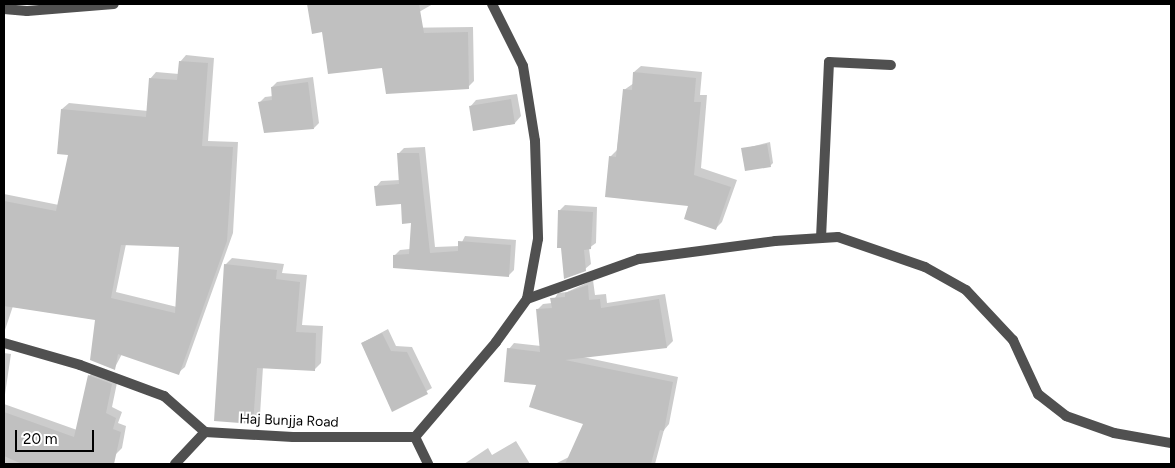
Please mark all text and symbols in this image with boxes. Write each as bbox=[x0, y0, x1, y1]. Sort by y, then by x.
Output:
street label: Haj Bunjja Road bbox=[239, 411, 339, 431]
scale bar bbox=[18, 420, 96, 452]
text: 20 m bbox=[23, 430, 57, 448]

